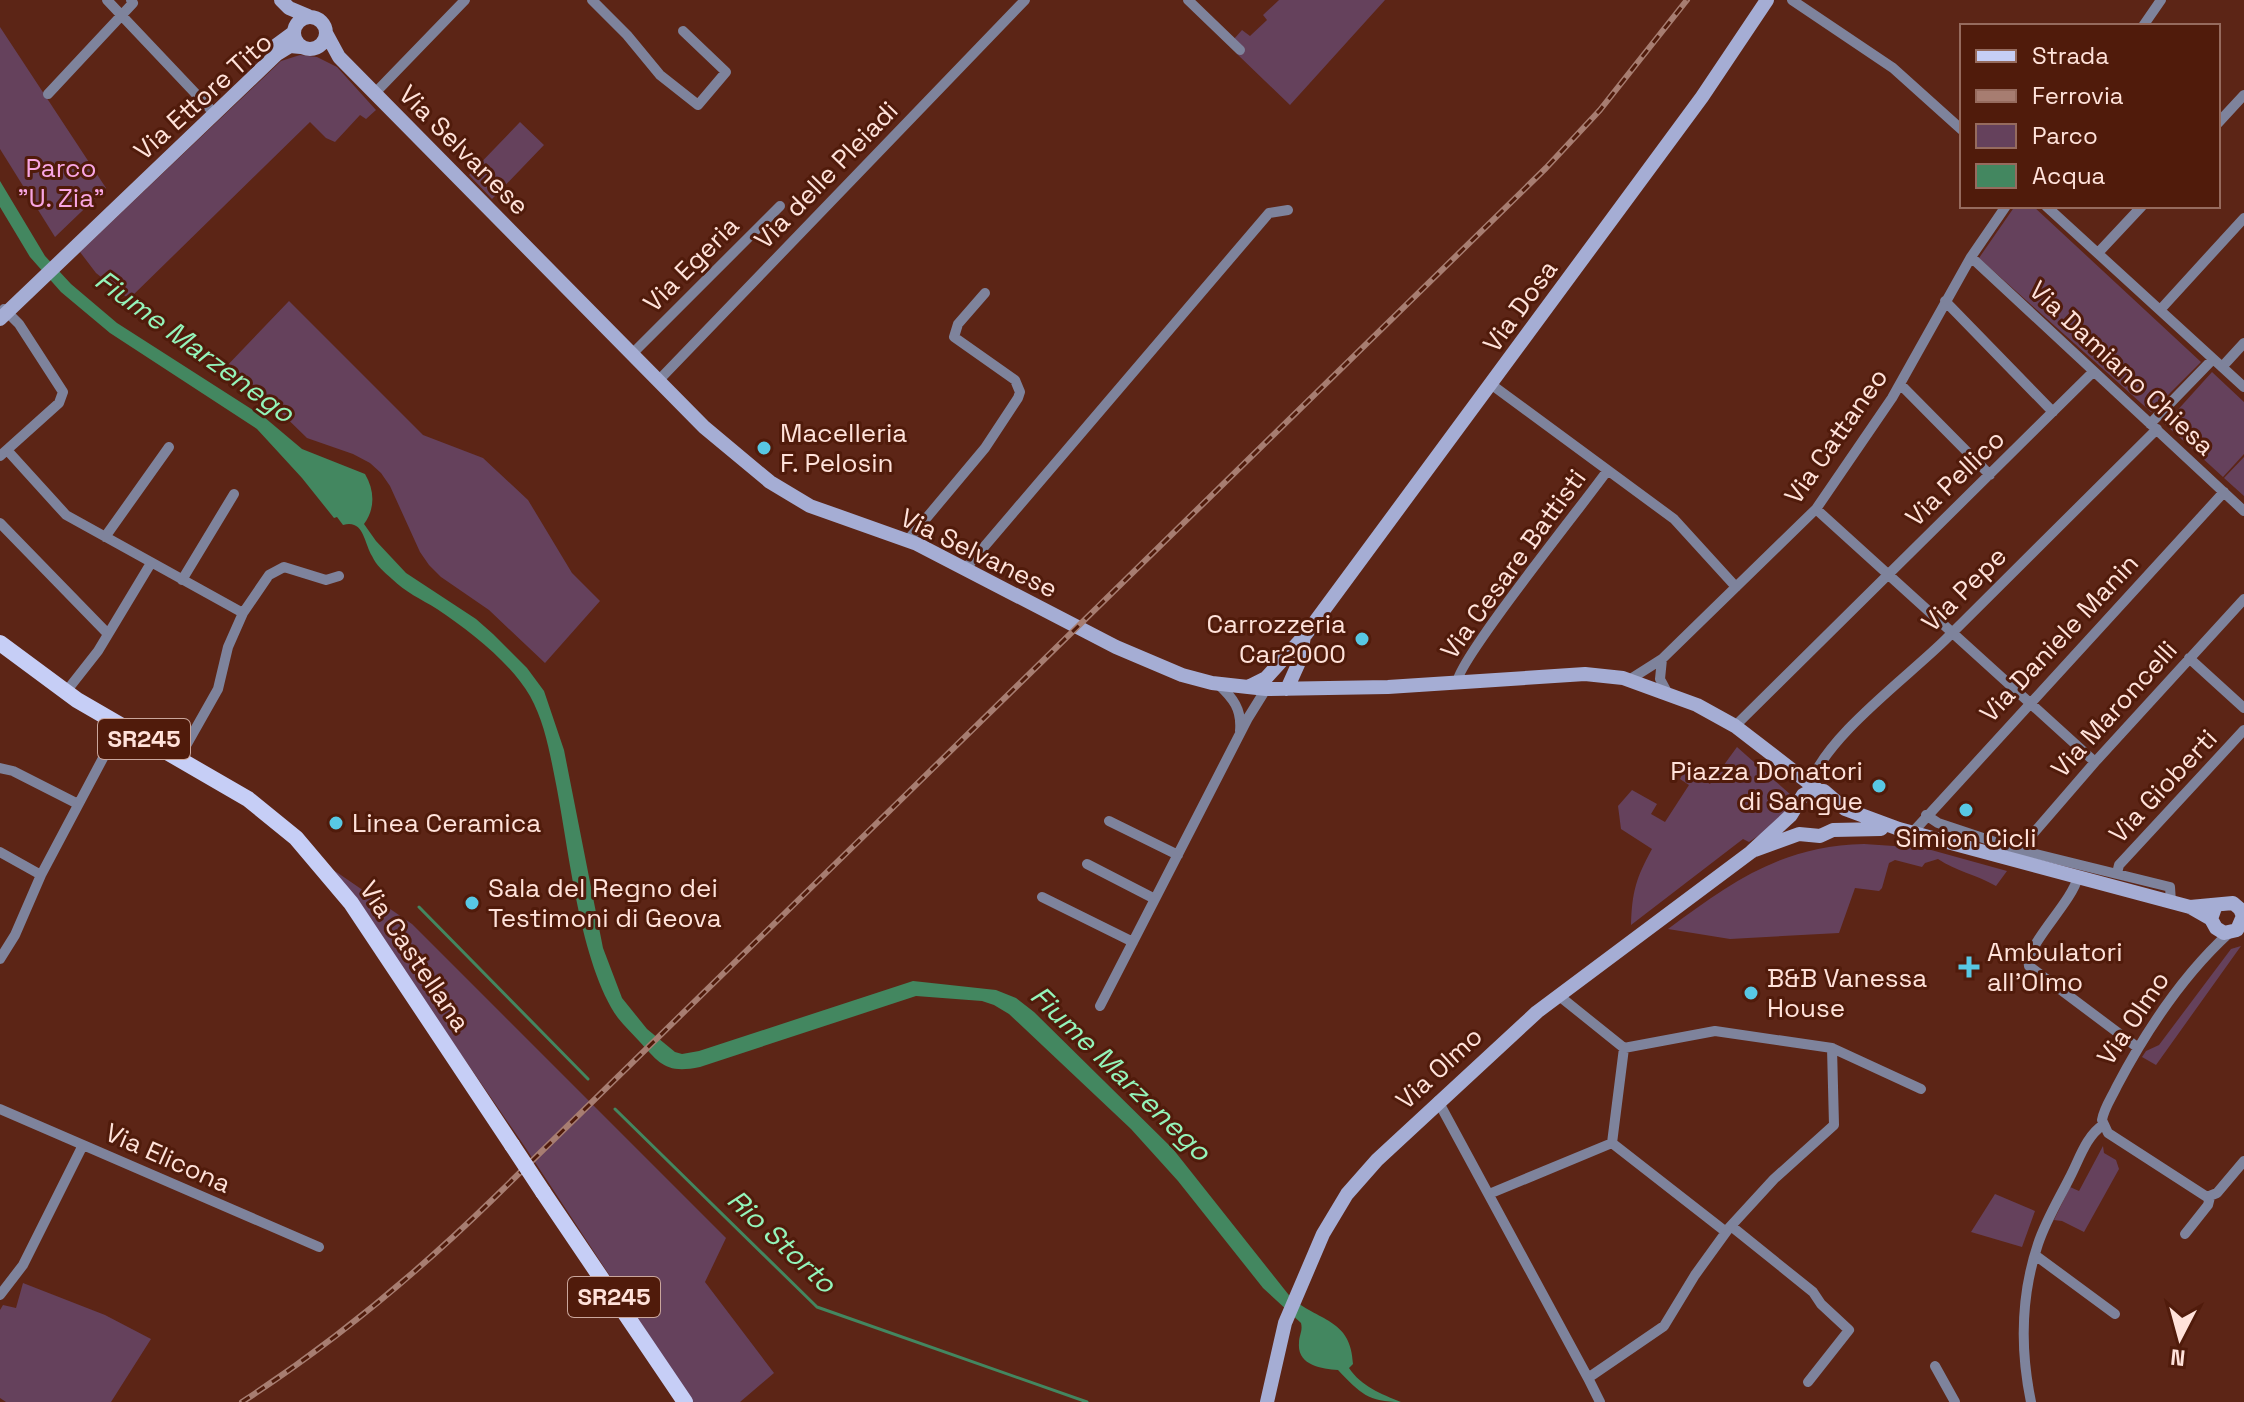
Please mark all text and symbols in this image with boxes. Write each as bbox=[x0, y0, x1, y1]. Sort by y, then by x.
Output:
legend bbox=[1960, 24, 2220, 208]
street label: Via Ettore Tito bbox=[127, 25, 279, 167]
text: Strada bbox=[2032, 40, 2109, 71]
street label: Via Selvanese bbox=[392, 78, 536, 222]
text: Ferrovia bbox=[2032, 80, 2124, 111]
street label: Via delle Pleiadi bbox=[747, 94, 905, 256]
text: Parco bbox=[2032, 120, 2098, 151]
park label: Parco "U. Zia" bbox=[18, 151, 105, 215]
text: Acqua bbox=[2032, 160, 2106, 191]
street label: Via Egeria bbox=[636, 209, 746, 319]
street label: Via Dosa bbox=[1475, 253, 1565, 359]
water label: Fiume Marzenego bbox=[88, 262, 302, 431]
street label: Via Damiano Chiesa bbox=[2022, 273, 2222, 463]
street label: Via Cattaneo bbox=[1777, 361, 1895, 511]
place label: Macelleria F. Pelosin bbox=[780, 416, 907, 480]
street label: Via Pellico bbox=[1898, 422, 2012, 534]
marker: Macelleria F. Pelosin bbox=[755, 439, 773, 457]
street label: Via Cesare Battisti bbox=[1433, 462, 1593, 666]
street label: Via Selvanese bbox=[895, 500, 1063, 606]
street label: Via Pepe bbox=[1914, 539, 2014, 639]
street label: Via Daniele Manin bbox=[1972, 547, 2146, 729]
place label: Carrozzeria Car2000 bbox=[1207, 607, 1346, 671]
marker: Carrozzeria Car2000 bbox=[1353, 630, 1371, 648]
street label: Via Maroncelli bbox=[2044, 633, 2184, 785]
road number: SR245 bbox=[98, 719, 190, 759]
street label: Via Gioberti bbox=[2101, 722, 2225, 850]
place label: Piazza Donatori di Sangue bbox=[1670, 754, 1863, 818]
marker: Piazza Donatori di Sangue bbox=[1870, 777, 1888, 795]
marker: Simion Cicli bbox=[1957, 801, 1975, 819]
place label: Linea Ceramica bbox=[352, 806, 541, 840]
marker: Linea Ceramica bbox=[327, 814, 345, 832]
place label: Simion Cicli bbox=[1895, 821, 2037, 855]
place label: Sala del Regno dei Testimoni di Geova bbox=[488, 871, 722, 935]
street label: Via Castellana bbox=[352, 874, 478, 1038]
marker: Sala del Regno dei Testimoni di Geova bbox=[463, 894, 481, 912]
place label: Ambulatori all'Olmo bbox=[1987, 935, 2123, 999]
marker: Ambulatori all'Olmo bbox=[1958, 956, 1980, 978]
place label: B&B Vanessa House bbox=[1767, 961, 1927, 1025]
street label: Via Olmo bbox=[2089, 964, 2177, 1072]
water label: Fiume Marzenego bbox=[1023, 978, 1219, 1169]
marker: B&B Vanessa House bbox=[1742, 984, 1760, 1002]
street label: Via Olmo bbox=[1389, 1019, 1489, 1117]
street label: Via Elicona bbox=[100, 1115, 236, 1201]
water label: Rio Storto bbox=[720, 1181, 845, 1301]
road number: SR245 bbox=[568, 1277, 660, 1317]
north arrow bbox=[2140, 1298, 2220, 1378]
text: N bbox=[2169, 1343, 2187, 1373]

